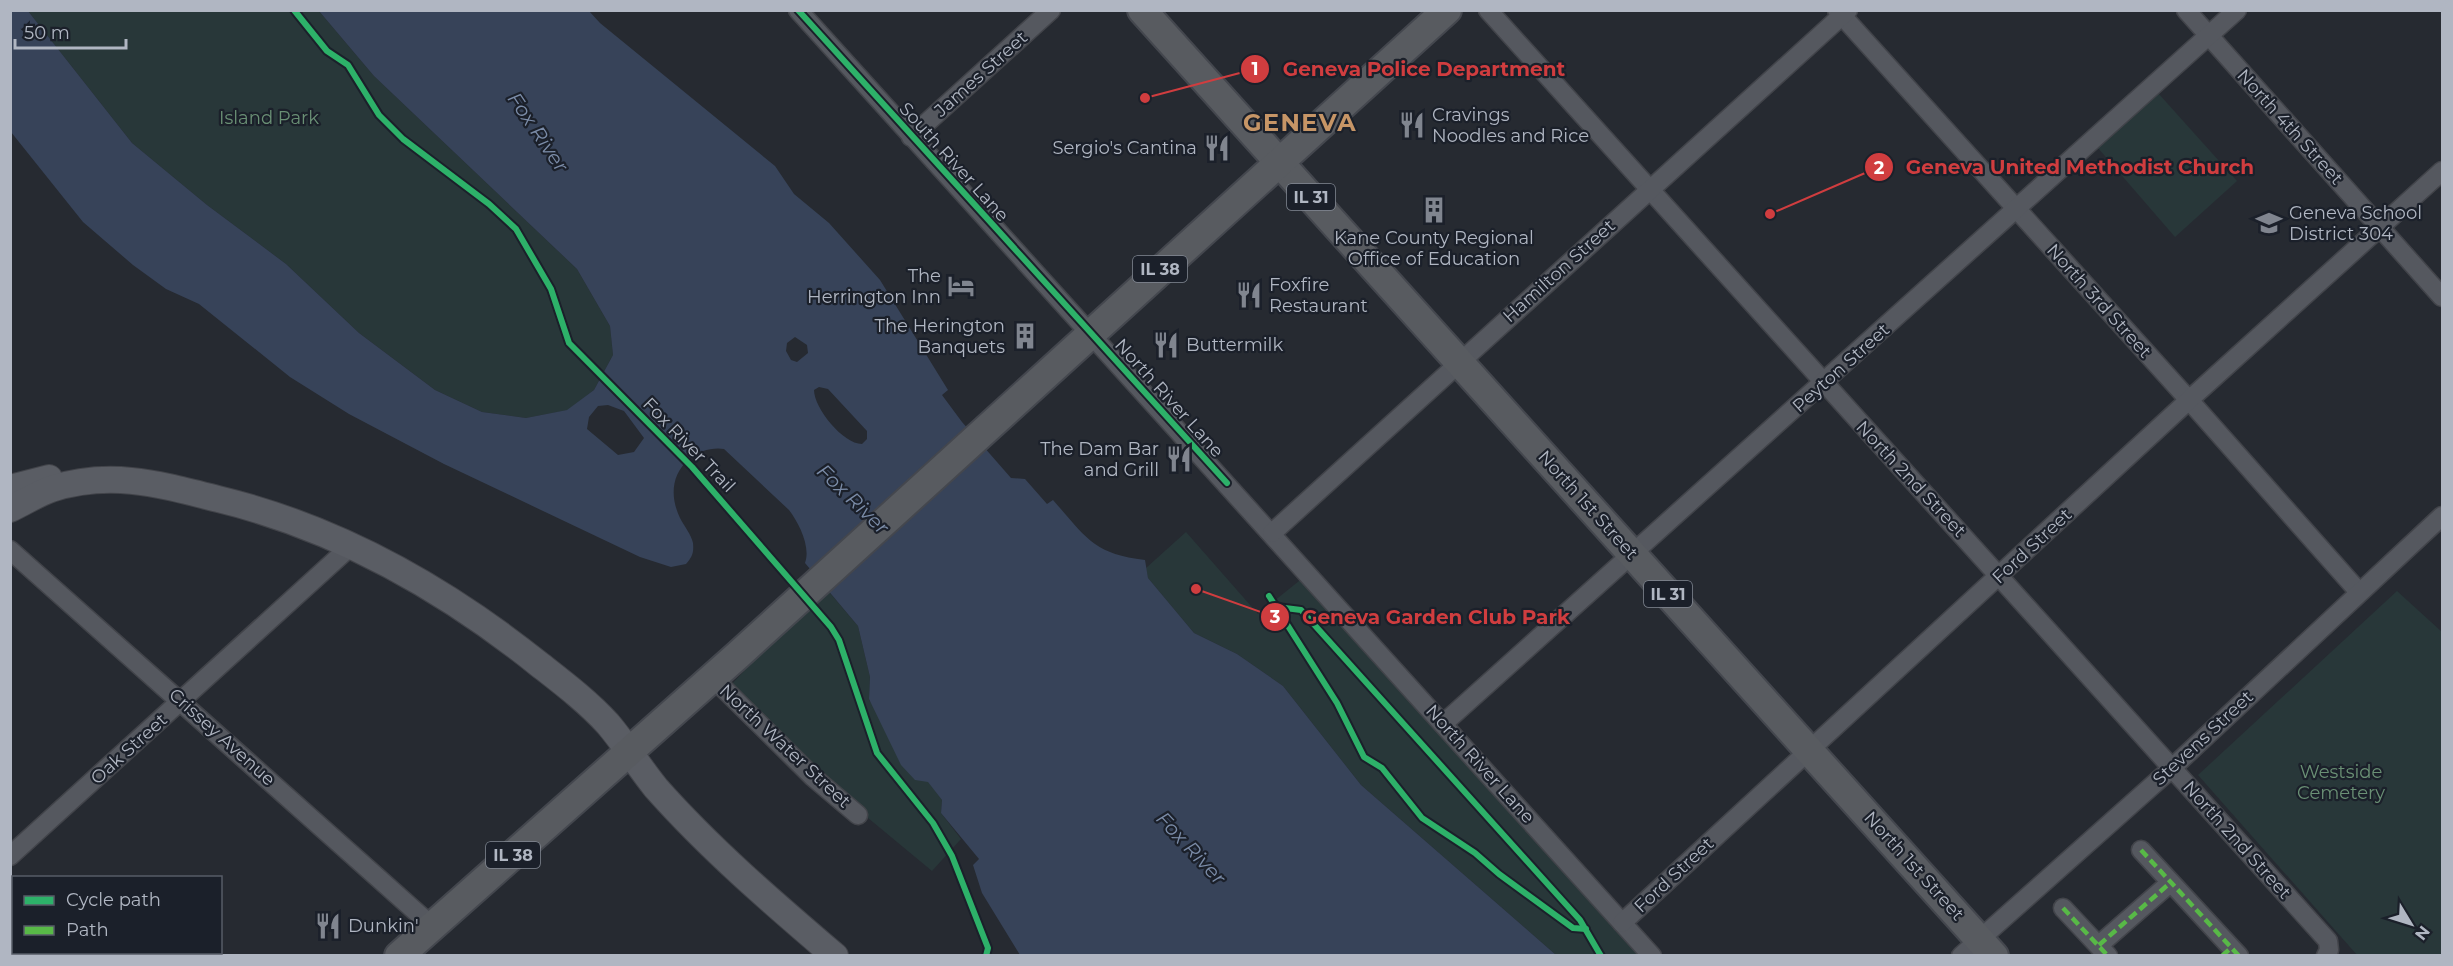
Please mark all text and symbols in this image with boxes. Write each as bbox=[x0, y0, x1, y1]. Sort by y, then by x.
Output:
scale bar bbox=[15, 12, 126, 50]
text: 50 m bbox=[24, 22, 70, 44]
street label: James Street bbox=[929, 27, 1032, 122]
callout: Geneva Police Department bbox=[1240, 50, 1577, 88]
text: Geneva Police Department bbox=[1283, 57, 1565, 81]
text: 1 bbox=[1251, 58, 1259, 80]
street label: North 4th Street bbox=[2232, 65, 2348, 189]
water label: Fox River bbox=[503, 88, 574, 177]
street label: South River Lane bbox=[895, 98, 1013, 226]
place label: Cravings Noodles and Rice bbox=[1432, 104, 1589, 147]
park label: Island Park bbox=[219, 107, 319, 129]
district label: GENEVA bbox=[1243, 108, 1357, 137]
restaurant icon: Cravings Noodles and Rice bbox=[1397, 110, 1427, 140]
restaurant icon: Sergio's Cantina bbox=[1202, 133, 1232, 163]
place label: Sergio's Cantina bbox=[1052, 137, 1197, 159]
callout: Geneva United Methodist Church bbox=[1864, 148, 2267, 186]
text: Geneva United Methodist Church bbox=[1906, 155, 2254, 179]
text: 2 bbox=[1874, 157, 1885, 179]
road number: IL 31 bbox=[1287, 184, 1335, 210]
building icon: Kane County Regional Office of Education bbox=[1419, 195, 1449, 225]
place label: Geneva School District 304 bbox=[2289, 202, 2422, 245]
school or university icon: Geneva School District 304 bbox=[2254, 208, 2284, 238]
street label: Hamilton Street bbox=[1498, 215, 1620, 327]
place label: Kane County Regional Office of Education bbox=[1334, 227, 1534, 270]
street label: North 3rd Street bbox=[2042, 239, 2156, 363]
road number: IL 38 bbox=[1133, 256, 1187, 282]
place label: The Herrington Inn bbox=[807, 265, 941, 308]
hotel icon: The Herrington Inn bbox=[946, 271, 976, 301]
place label: Foxfire Restaurant bbox=[1269, 274, 1368, 317]
restaurant icon: Foxfire Restaurant bbox=[1234, 280, 1264, 310]
place label: The Herington Banquets bbox=[875, 315, 1005, 358]
street label: Peyton Street bbox=[1788, 319, 1894, 417]
building icon: The Herington Banquets bbox=[1010, 321, 1040, 351]
restaurant icon: Buttermilk bbox=[1151, 330, 1181, 360]
street label: North River Lane bbox=[1110, 334, 1228, 462]
place label: Buttermilk bbox=[1186, 334, 1283, 356]
street label: Fox River Trail bbox=[638, 393, 740, 497]
street label: North 2nd Street bbox=[1851, 416, 1971, 542]
place label: The Dam Bar and Grill bbox=[1040, 438, 1159, 481]
restaurant icon: The Dam Bar and Grill bbox=[1164, 444, 1194, 474]
street label: North 1st Street bbox=[1533, 446, 1643, 564]
water label: Fox River bbox=[812, 459, 895, 540]
street label: Ford Street bbox=[1988, 504, 2076, 588]
road number: IL 31 bbox=[1644, 581, 1692, 607]
callout: Geneva Garden Club Park bbox=[1260, 598, 1582, 636]
text: Geneva Garden Club Park bbox=[1302, 605, 1571, 629]
text: 3 bbox=[1269, 606, 1281, 628]
street label: North Water Street bbox=[715, 680, 855, 812]
street label: Crissey Avenue bbox=[164, 684, 280, 791]
street label: Stevens Street bbox=[2148, 686, 2258, 790]
street label: North River Lane bbox=[1421, 700, 1539, 828]
street label: Oak Street bbox=[86, 709, 172, 789]
park label: Westside Cemetery bbox=[2297, 761, 2385, 804]
street label: North 2nd Street bbox=[2178, 776, 2296, 904]
water label: Fox River bbox=[1151, 807, 1231, 890]
street label: North 1st Street bbox=[1859, 807, 1969, 925]
street label: Ford Street bbox=[1630, 833, 1718, 917]
road number: IL 38 bbox=[486, 842, 540, 868]
legend bbox=[12, 876, 222, 954]
text: Cycle path bbox=[66, 889, 161, 911]
north arrow bbox=[2381, 894, 2441, 954]
restaurant icon: Dunkin' bbox=[313, 911, 343, 941]
place label: Dunkin' bbox=[348, 915, 419, 937]
text: Path bbox=[66, 919, 109, 941]
text: N bbox=[2411, 922, 2434, 944]

